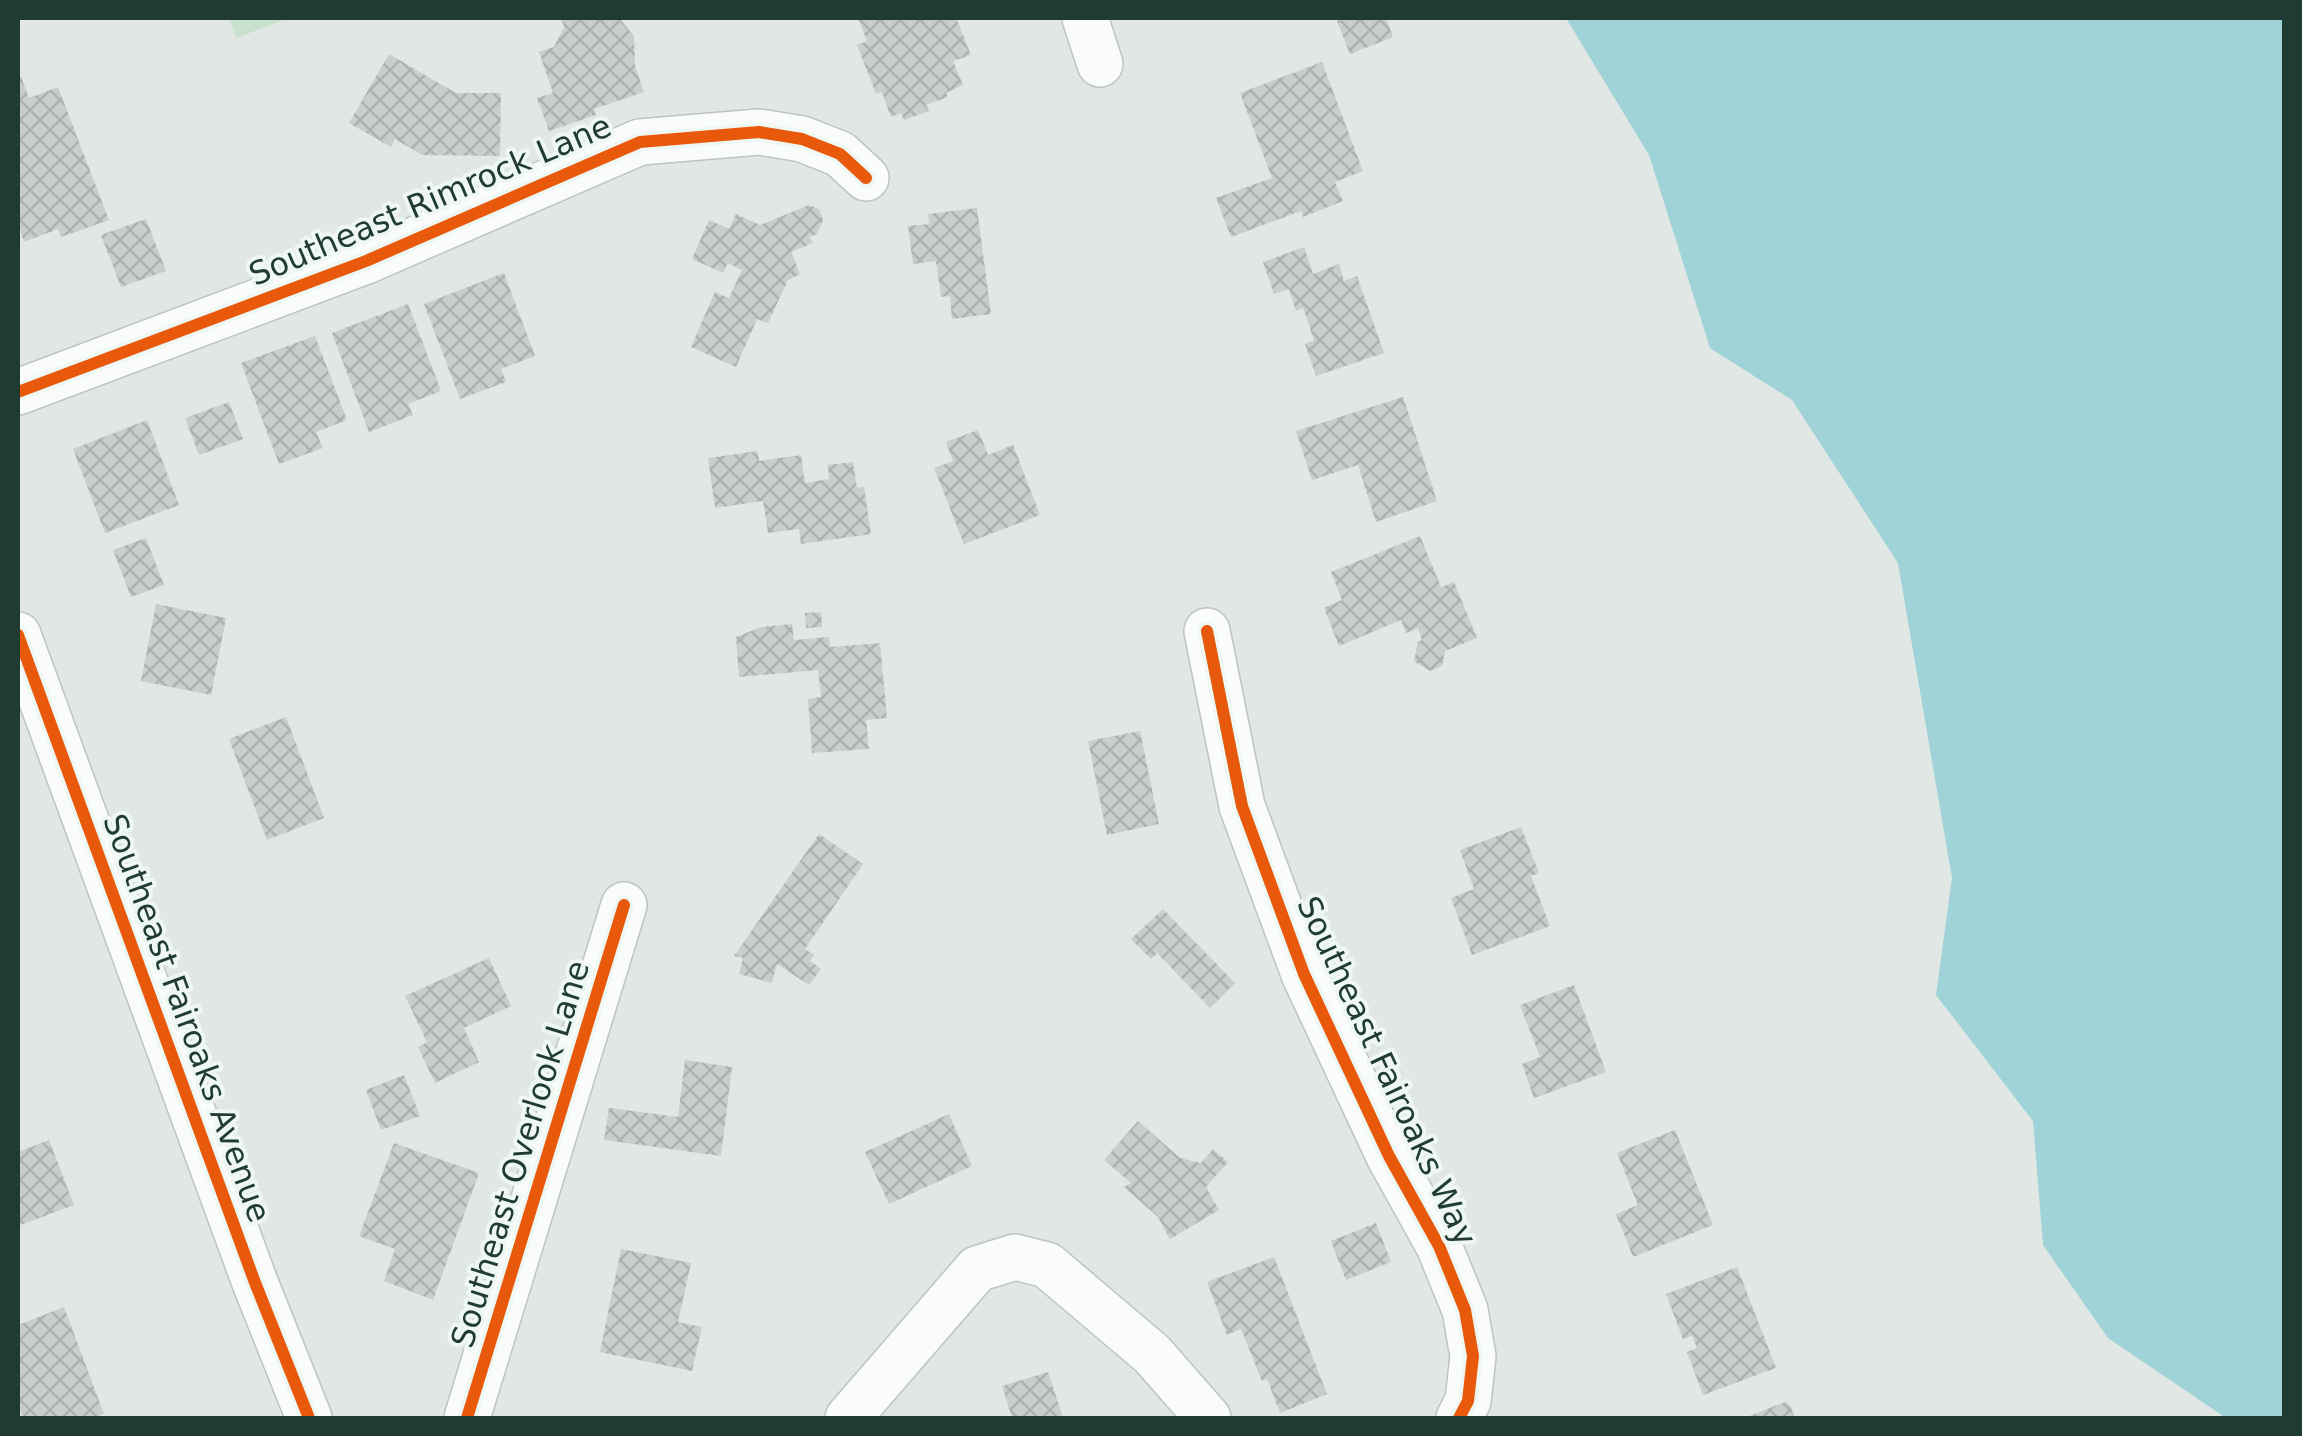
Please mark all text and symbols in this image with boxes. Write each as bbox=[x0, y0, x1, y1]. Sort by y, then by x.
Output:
street label: Southeast Rimrock Lane bbox=[243, 106, 617, 294]
street label: Southeast Fairoaks Avenue bbox=[95, 809, 279, 1227]
street label: Southeast Fairoaks Way bbox=[1289, 890, 1485, 1252]
street label: Southeast Overlook Lane bbox=[443, 956, 597, 1352]

